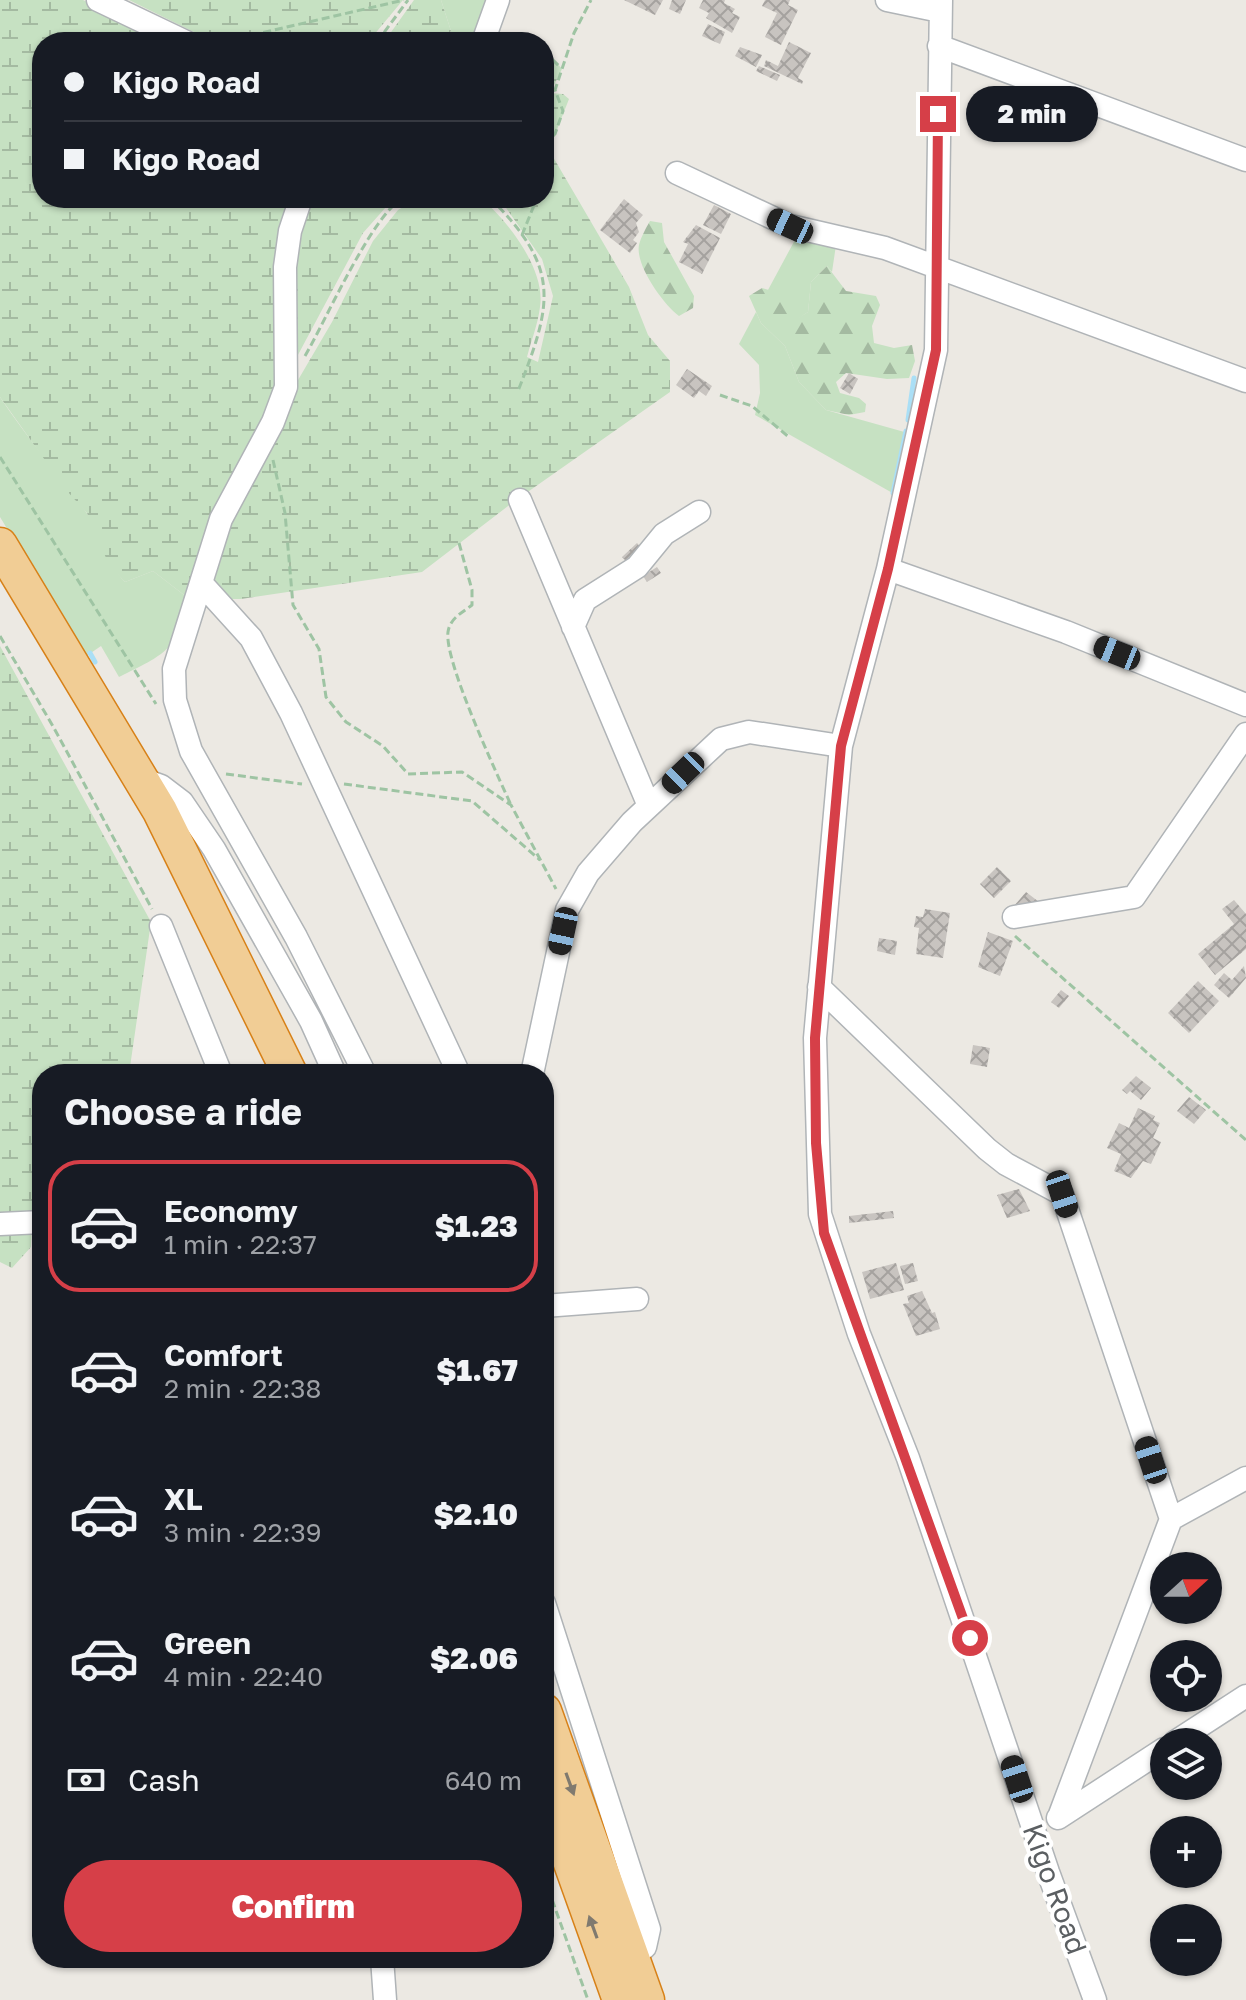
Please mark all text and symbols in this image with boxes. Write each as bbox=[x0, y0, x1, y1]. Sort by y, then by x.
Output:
text: Kigo Road bbox=[112, 64, 260, 100]
callout: 2 min bbox=[966, 86, 1098, 142]
route end bbox=[920, 96, 956, 132]
text: 2 min bbox=[998, 98, 1066, 129]
text: Kigo Road bbox=[112, 141, 260, 177]
car bbox=[763, 205, 817, 247]
car bbox=[1090, 633, 1144, 673]
car bbox=[657, 748, 709, 798]
car bbox=[546, 905, 580, 957]
text: Choose a ride bbox=[64, 1090, 302, 1133]
car bbox=[1043, 1167, 1081, 1221]
icon: car bbox=[68, 1190, 140, 1262]
text: Economy bbox=[164, 1193, 298, 1229]
text: $1.23 bbox=[435, 1208, 518, 1244]
text: 1 min · 22:37 bbox=[164, 1229, 317, 1260]
icon: car bbox=[68, 1334, 140, 1406]
text: Comfort bbox=[164, 1337, 283, 1373]
text: $1.67 bbox=[436, 1352, 518, 1388]
text: 2 min · 22:38 bbox=[164, 1373, 321, 1404]
car bbox=[1132, 1433, 1170, 1487]
icon: car bbox=[68, 1478, 140, 1550]
text: XL bbox=[164, 1481, 203, 1517]
text: $2.10 bbox=[434, 1496, 518, 1532]
text: 3 min · 22:39 bbox=[164, 1517, 321, 1548]
north arrow bbox=[1150, 1552, 1222, 1624]
map controls bbox=[1150, 1552, 1222, 1976]
route start bbox=[952, 1620, 988, 1656]
icon: car bbox=[68, 1622, 140, 1694]
text: Green bbox=[164, 1625, 251, 1661]
text: $2.06 bbox=[430, 1640, 518, 1676]
button: locate bbox=[1150, 1640, 1222, 1712]
text: 4 min · 22:40 bbox=[164, 1661, 323, 1692]
button: layers bbox=[1150, 1728, 1222, 1800]
car bbox=[998, 1752, 1036, 1806]
icon: cash bbox=[64, 1758, 108, 1802]
text: Cash bbox=[128, 1762, 200, 1798]
text: 640 m bbox=[445, 1765, 522, 1796]
one-way arrow bbox=[565, 1772, 577, 1796]
button: + bbox=[1150, 1816, 1222, 1888]
street label: Kigo Road bbox=[1017, 1819, 1094, 1959]
button: Confirm bbox=[64, 1860, 522, 1952]
button: − bbox=[1150, 1904, 1222, 1976]
one-way arrow bbox=[587, 1914, 599, 1938]

